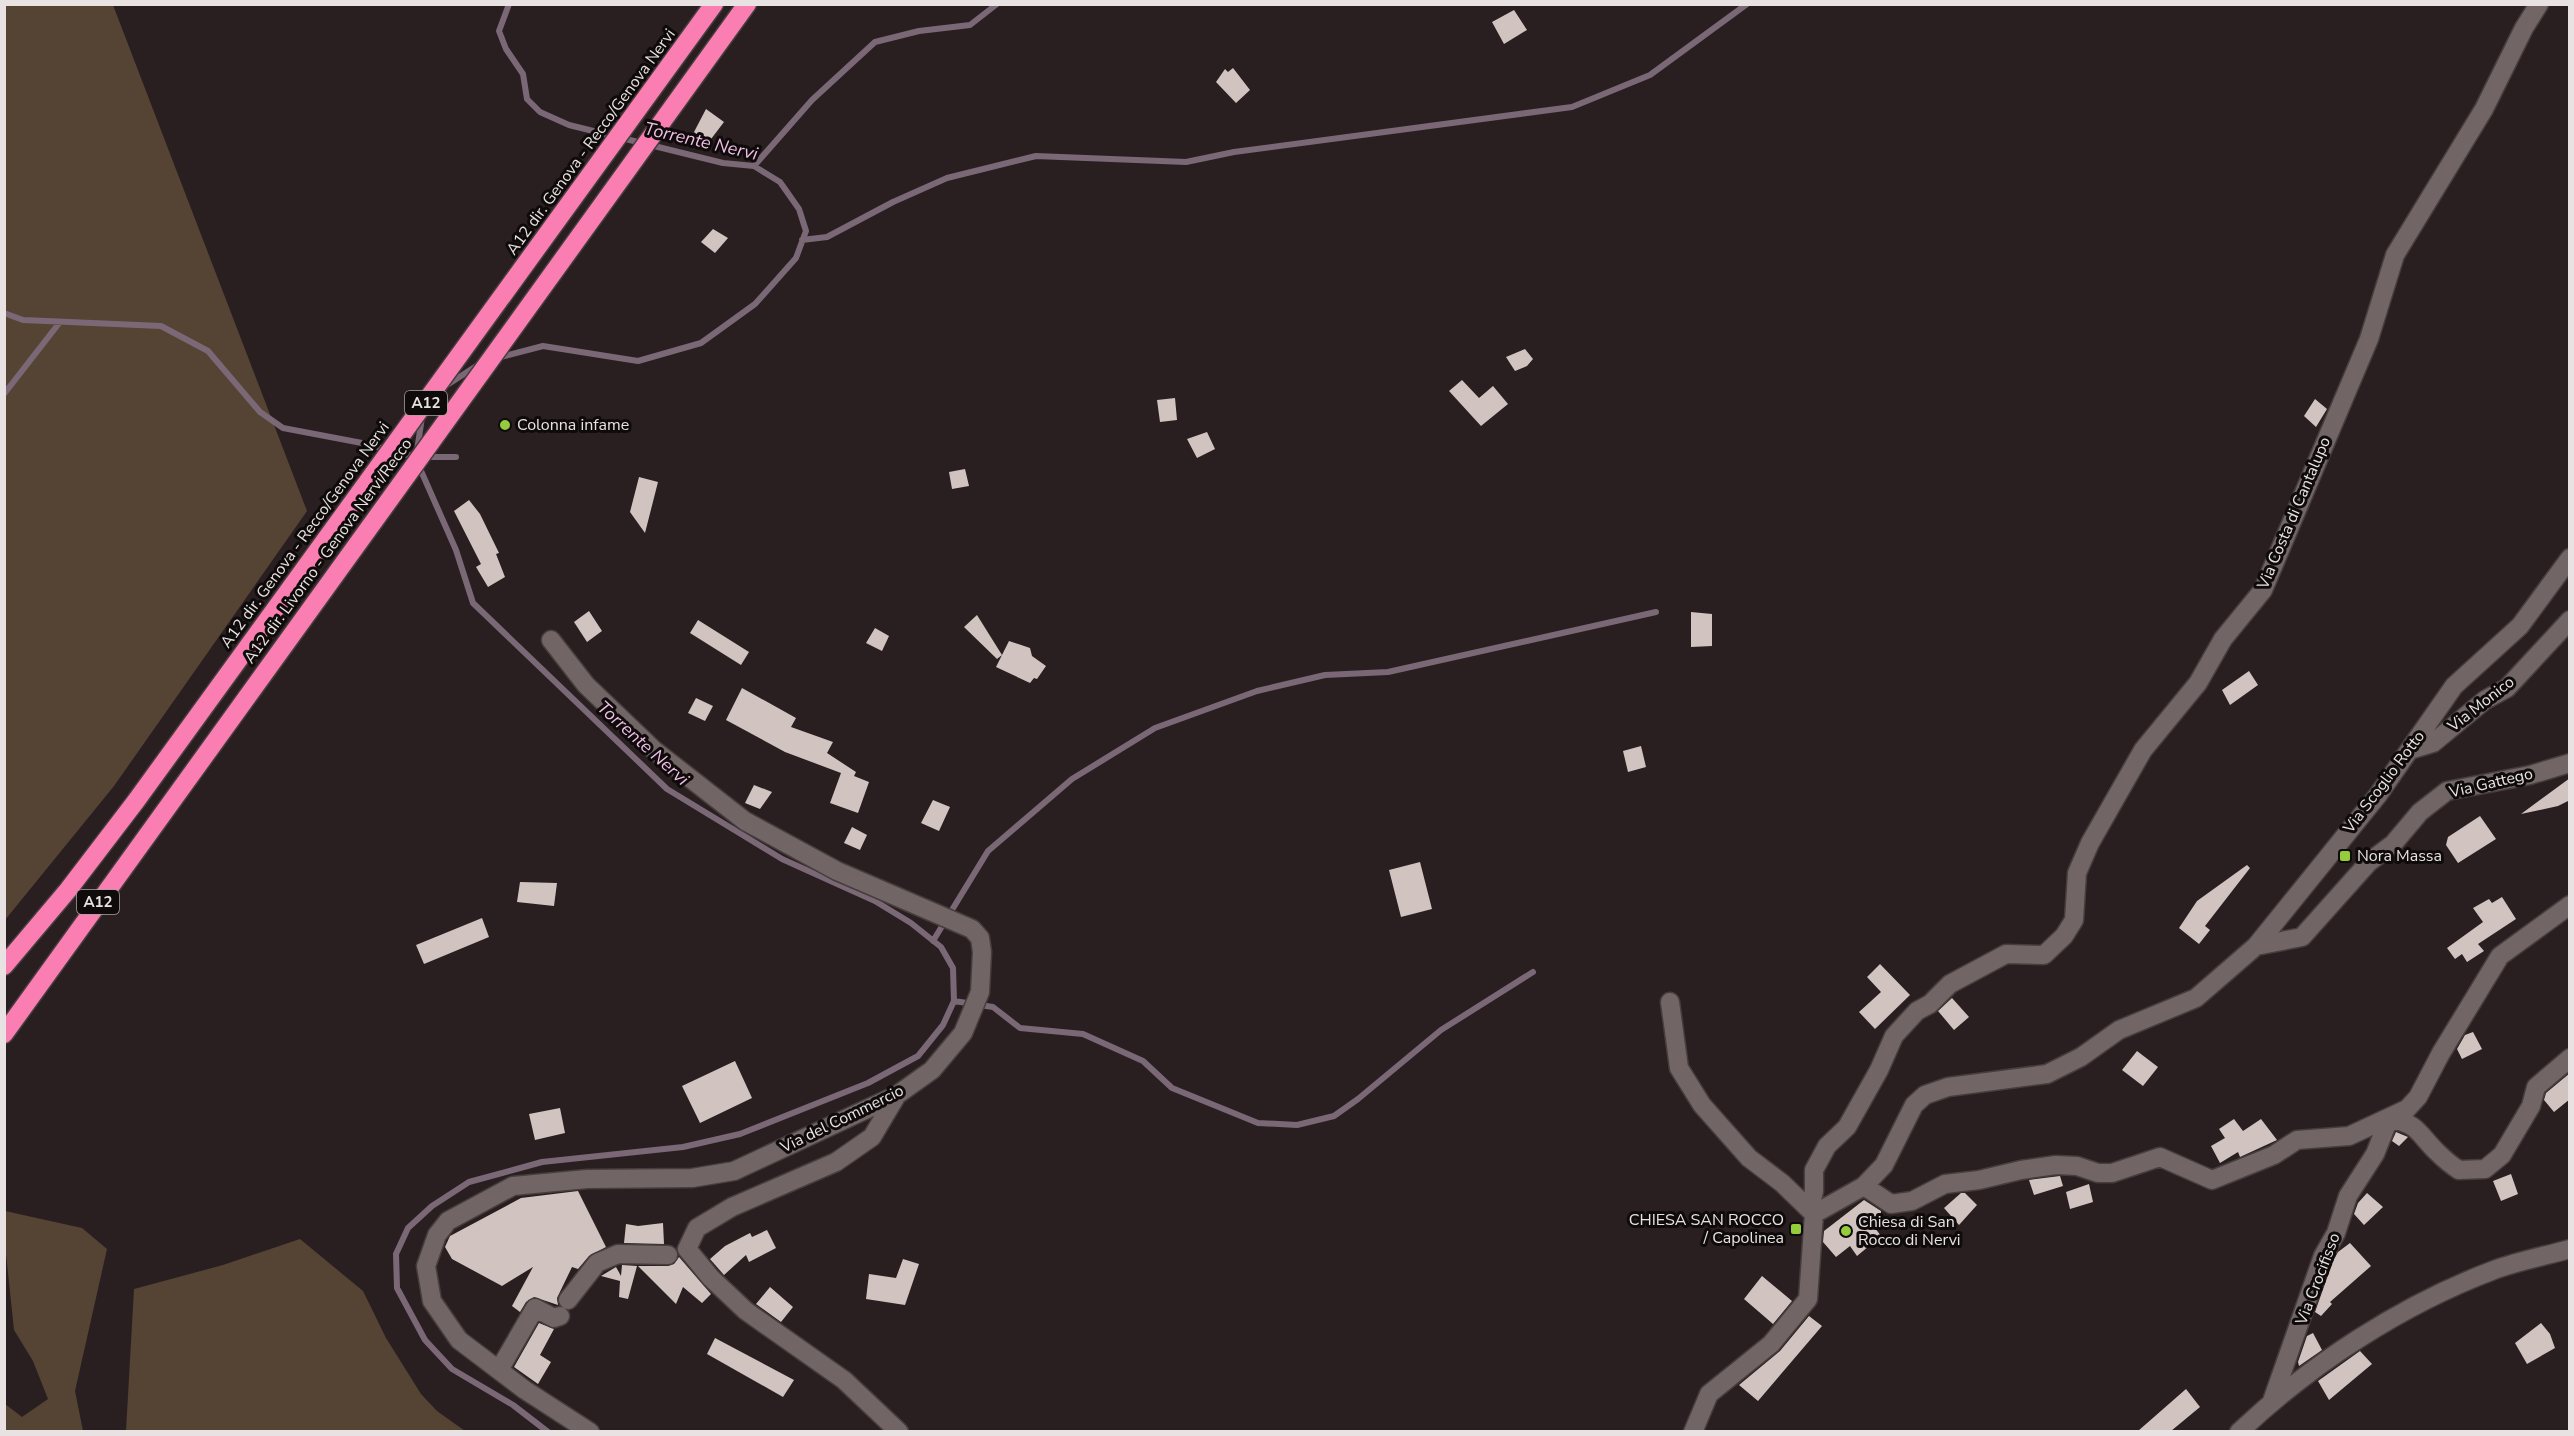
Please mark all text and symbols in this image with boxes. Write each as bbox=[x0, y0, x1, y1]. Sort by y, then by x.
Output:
street label: A12 dir. Genova - Recco/Genova Nervi bbox=[501, 24, 681, 260]
water label: Torrente Nervi bbox=[642, 116, 761, 166]
road number: A12 bbox=[405, 391, 447, 415]
place label: Colonna infame bbox=[517, 414, 629, 436]
street label: A12 dir. Genova - Recco/Genova Nervi bbox=[215, 417, 395, 653]
marker: Colonna infame bbox=[498, 418, 512, 432]
street label: Via Costa di Cantalupo bbox=[2252, 433, 2336, 593]
street label: A12 dir. Livorno - Genova Nervi/Recco bbox=[239, 434, 417, 668]
street label: Via Monico bbox=[2442, 671, 2519, 738]
water label: Torrente Nervi bbox=[592, 695, 695, 791]
street label: Via Scoglio Rotto bbox=[2338, 726, 2430, 839]
street label: Via Gattego bbox=[2446, 763, 2535, 804]
place label: Nora Massa bbox=[2357, 845, 2442, 867]
marker: Nora Massa bbox=[2338, 849, 2352, 863]
road number: A12 bbox=[77, 890, 119, 914]
street label: Via del Commercio bbox=[776, 1080, 907, 1159]
place label: CHIESA SAN ROCCO / Capolinea bbox=[1629, 1209, 1784, 1249]
place label: Chiesa di San Rocco di Nervi bbox=[1858, 1211, 1961, 1251]
marker: CHIESA SAN ROCCO / Capolinea bbox=[1789, 1222, 1803, 1236]
marker: Chiesa di San Rocco di Nervi bbox=[1839, 1224, 1853, 1238]
street label: Via Crocifisso bbox=[2290, 1230, 2346, 1329]

